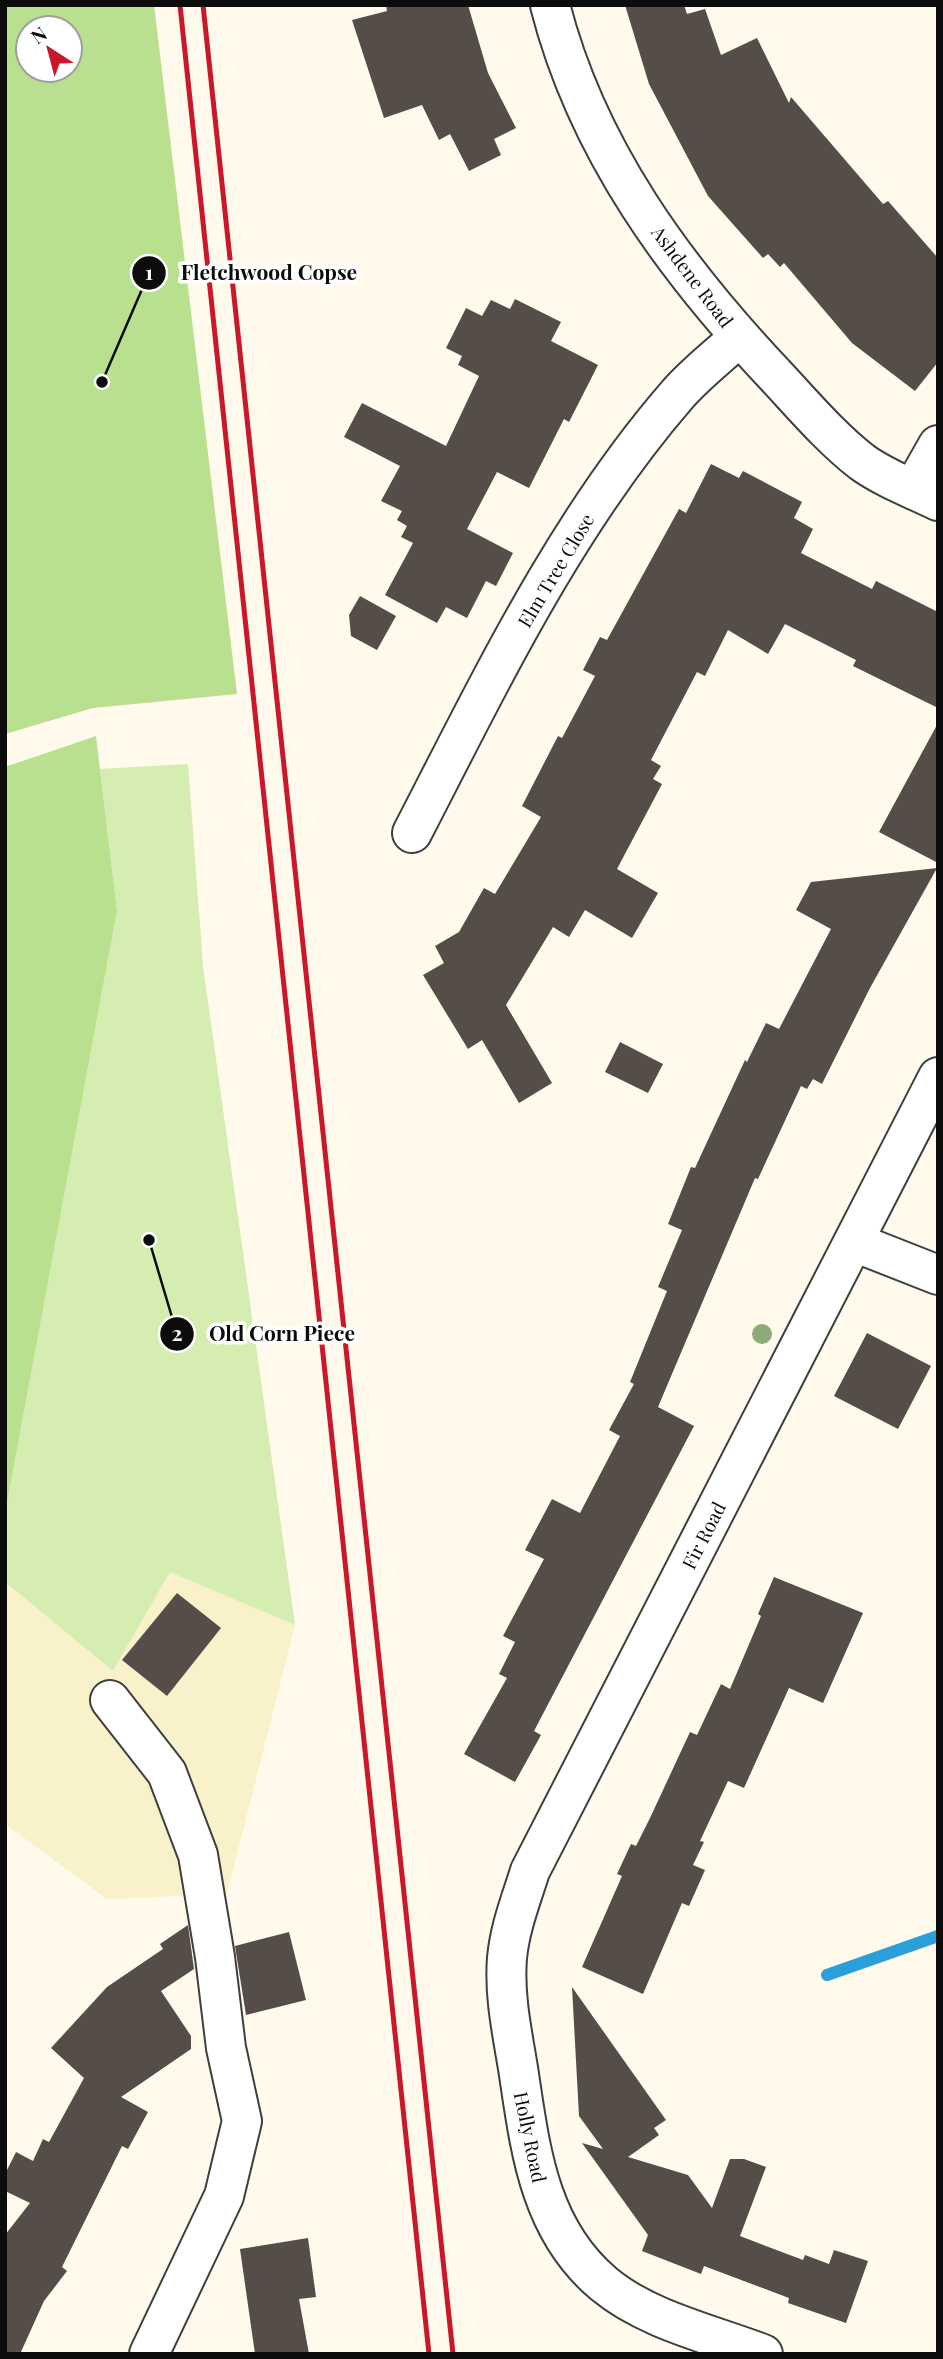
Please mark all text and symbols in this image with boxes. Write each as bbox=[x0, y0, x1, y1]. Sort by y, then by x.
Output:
north arrow bbox=[14, 14, 84, 84]
text: N bbox=[25, 20, 52, 49]
street label: Ashdene Road bbox=[646, 219, 740, 332]
callout: Fletchwood Copse bbox=[132, 252, 371, 294]
text: 1 bbox=[145, 257, 153, 285]
text: Fletchwood Copse bbox=[181, 257, 357, 285]
street label: Elm Tree Close bbox=[511, 508, 599, 632]
callout: Old Corn Piece bbox=[159, 1313, 369, 1355]
text: 2 bbox=[172, 1318, 183, 1346]
text: Old Corn Piece bbox=[209, 1318, 355, 1346]
street label: Fir Road bbox=[675, 1497, 731, 1573]
street label: Holly Road bbox=[509, 2089, 553, 2185]

